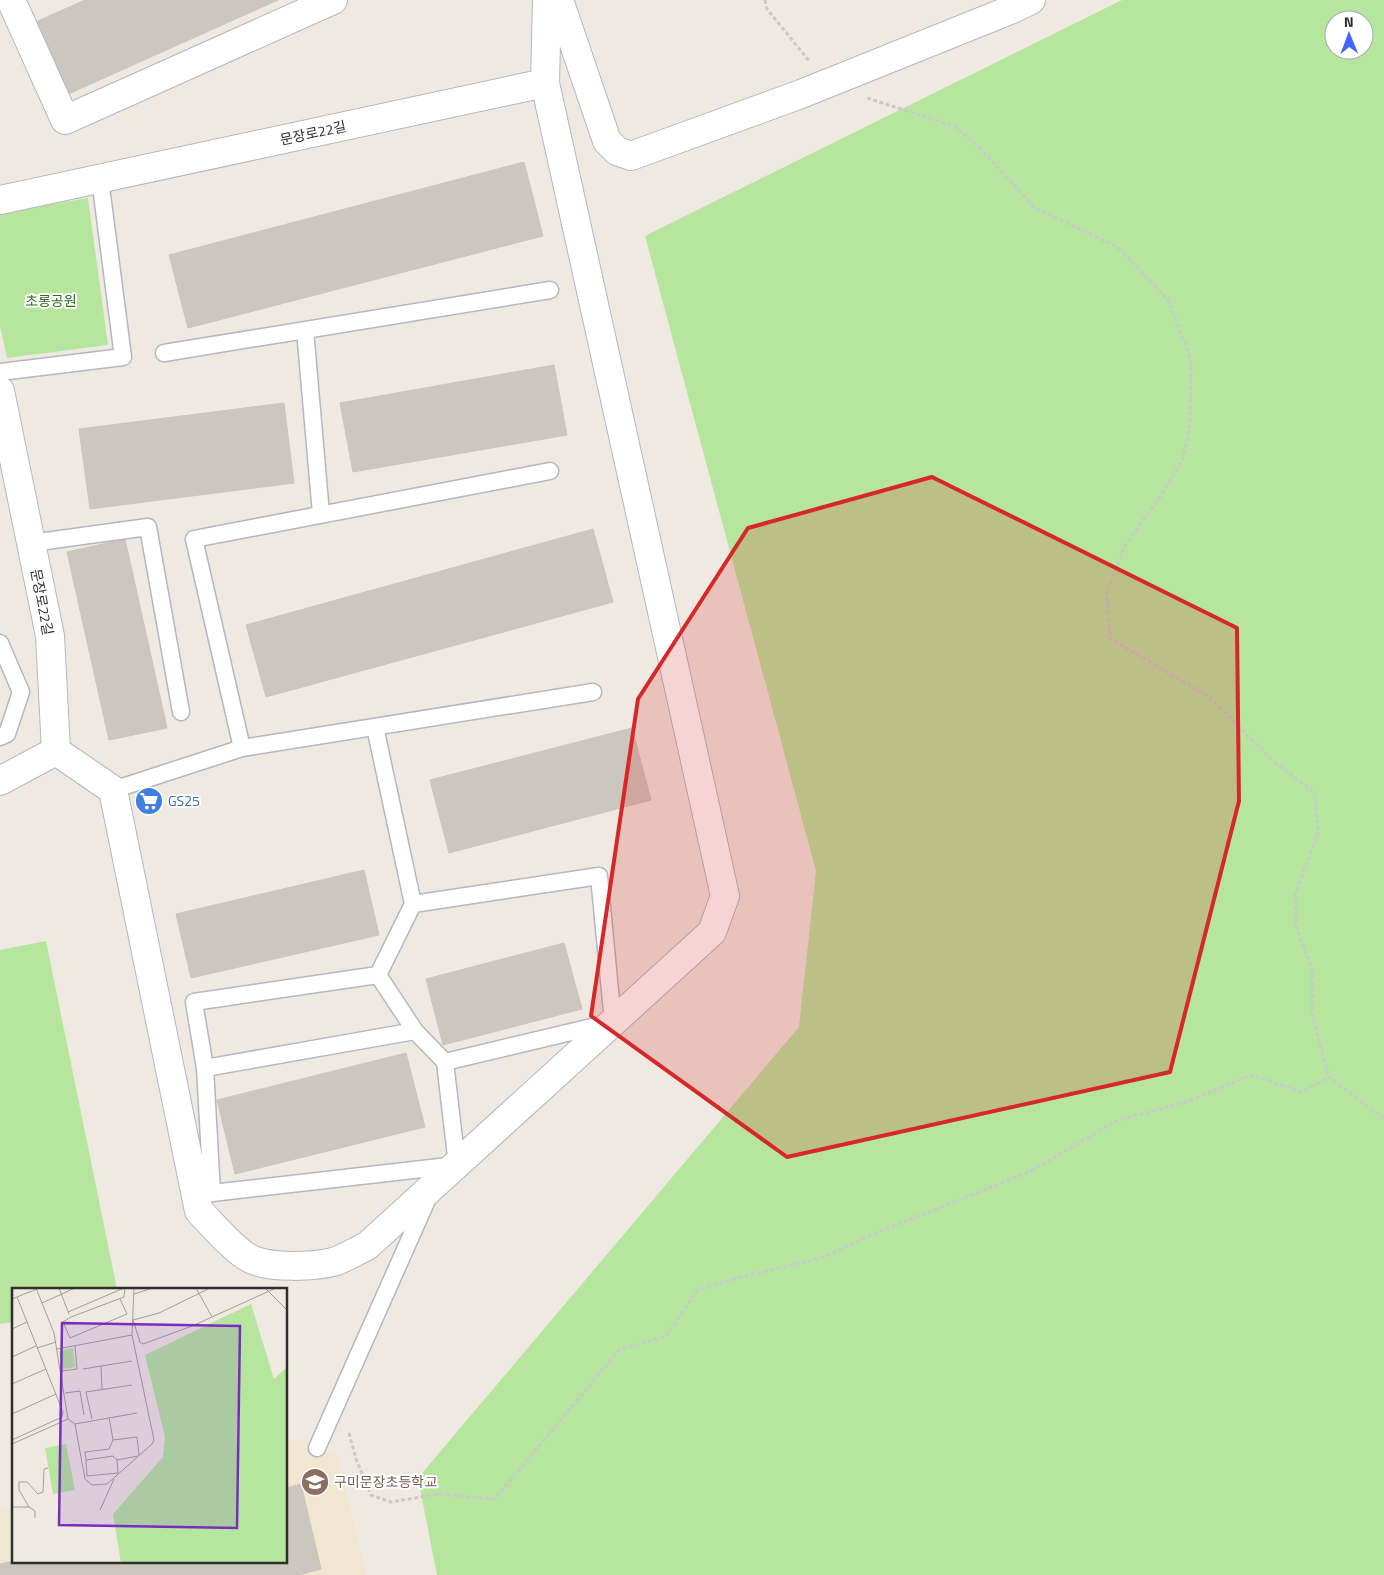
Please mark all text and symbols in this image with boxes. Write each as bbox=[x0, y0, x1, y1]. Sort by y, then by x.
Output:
north arrow bbox=[1324, 10, 1374, 60]
text: N bbox=[1344, 11, 1354, 32]
street label: 문장로22길 bbox=[278, 115, 348, 150]
park label: 초롱공원 bbox=[25, 290, 77, 311]
street label: 문장로22길 bbox=[26, 567, 59, 637]
supermarket icon: GS25 bbox=[134, 786, 164, 816]
place label: GS25 bbox=[168, 790, 200, 811]
inset map bbox=[12, 1288, 288, 1562]
school or university icon: 구미문장초등학교 bbox=[300, 1467, 330, 1497]
place label: 구미문장초등학교 bbox=[334, 1471, 437, 1492]

